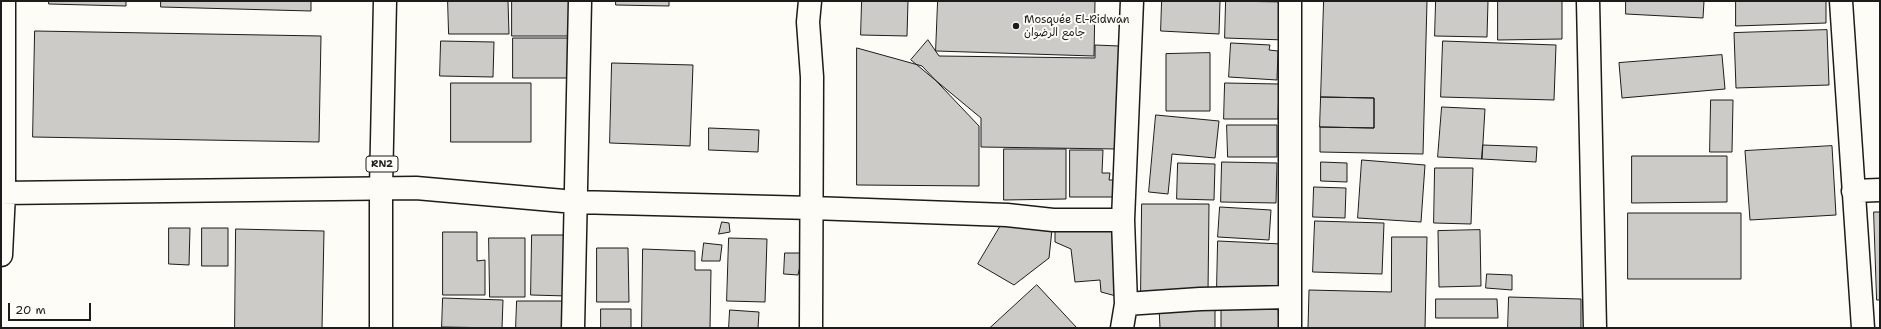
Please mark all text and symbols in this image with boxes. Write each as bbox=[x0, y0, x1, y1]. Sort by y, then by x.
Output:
place label: Mosquée El-Ridwan جامع الرضوان bbox=[1024, 13, 1130, 39]
marker: Mosquée El-Ridwan جامع الرضوان bbox=[1011, 21, 1021, 31]
road number: RN2 bbox=[366, 156, 398, 172]
scale bar bbox=[10, 295, 93, 321]
text: 20 m bbox=[15, 302, 46, 318]

